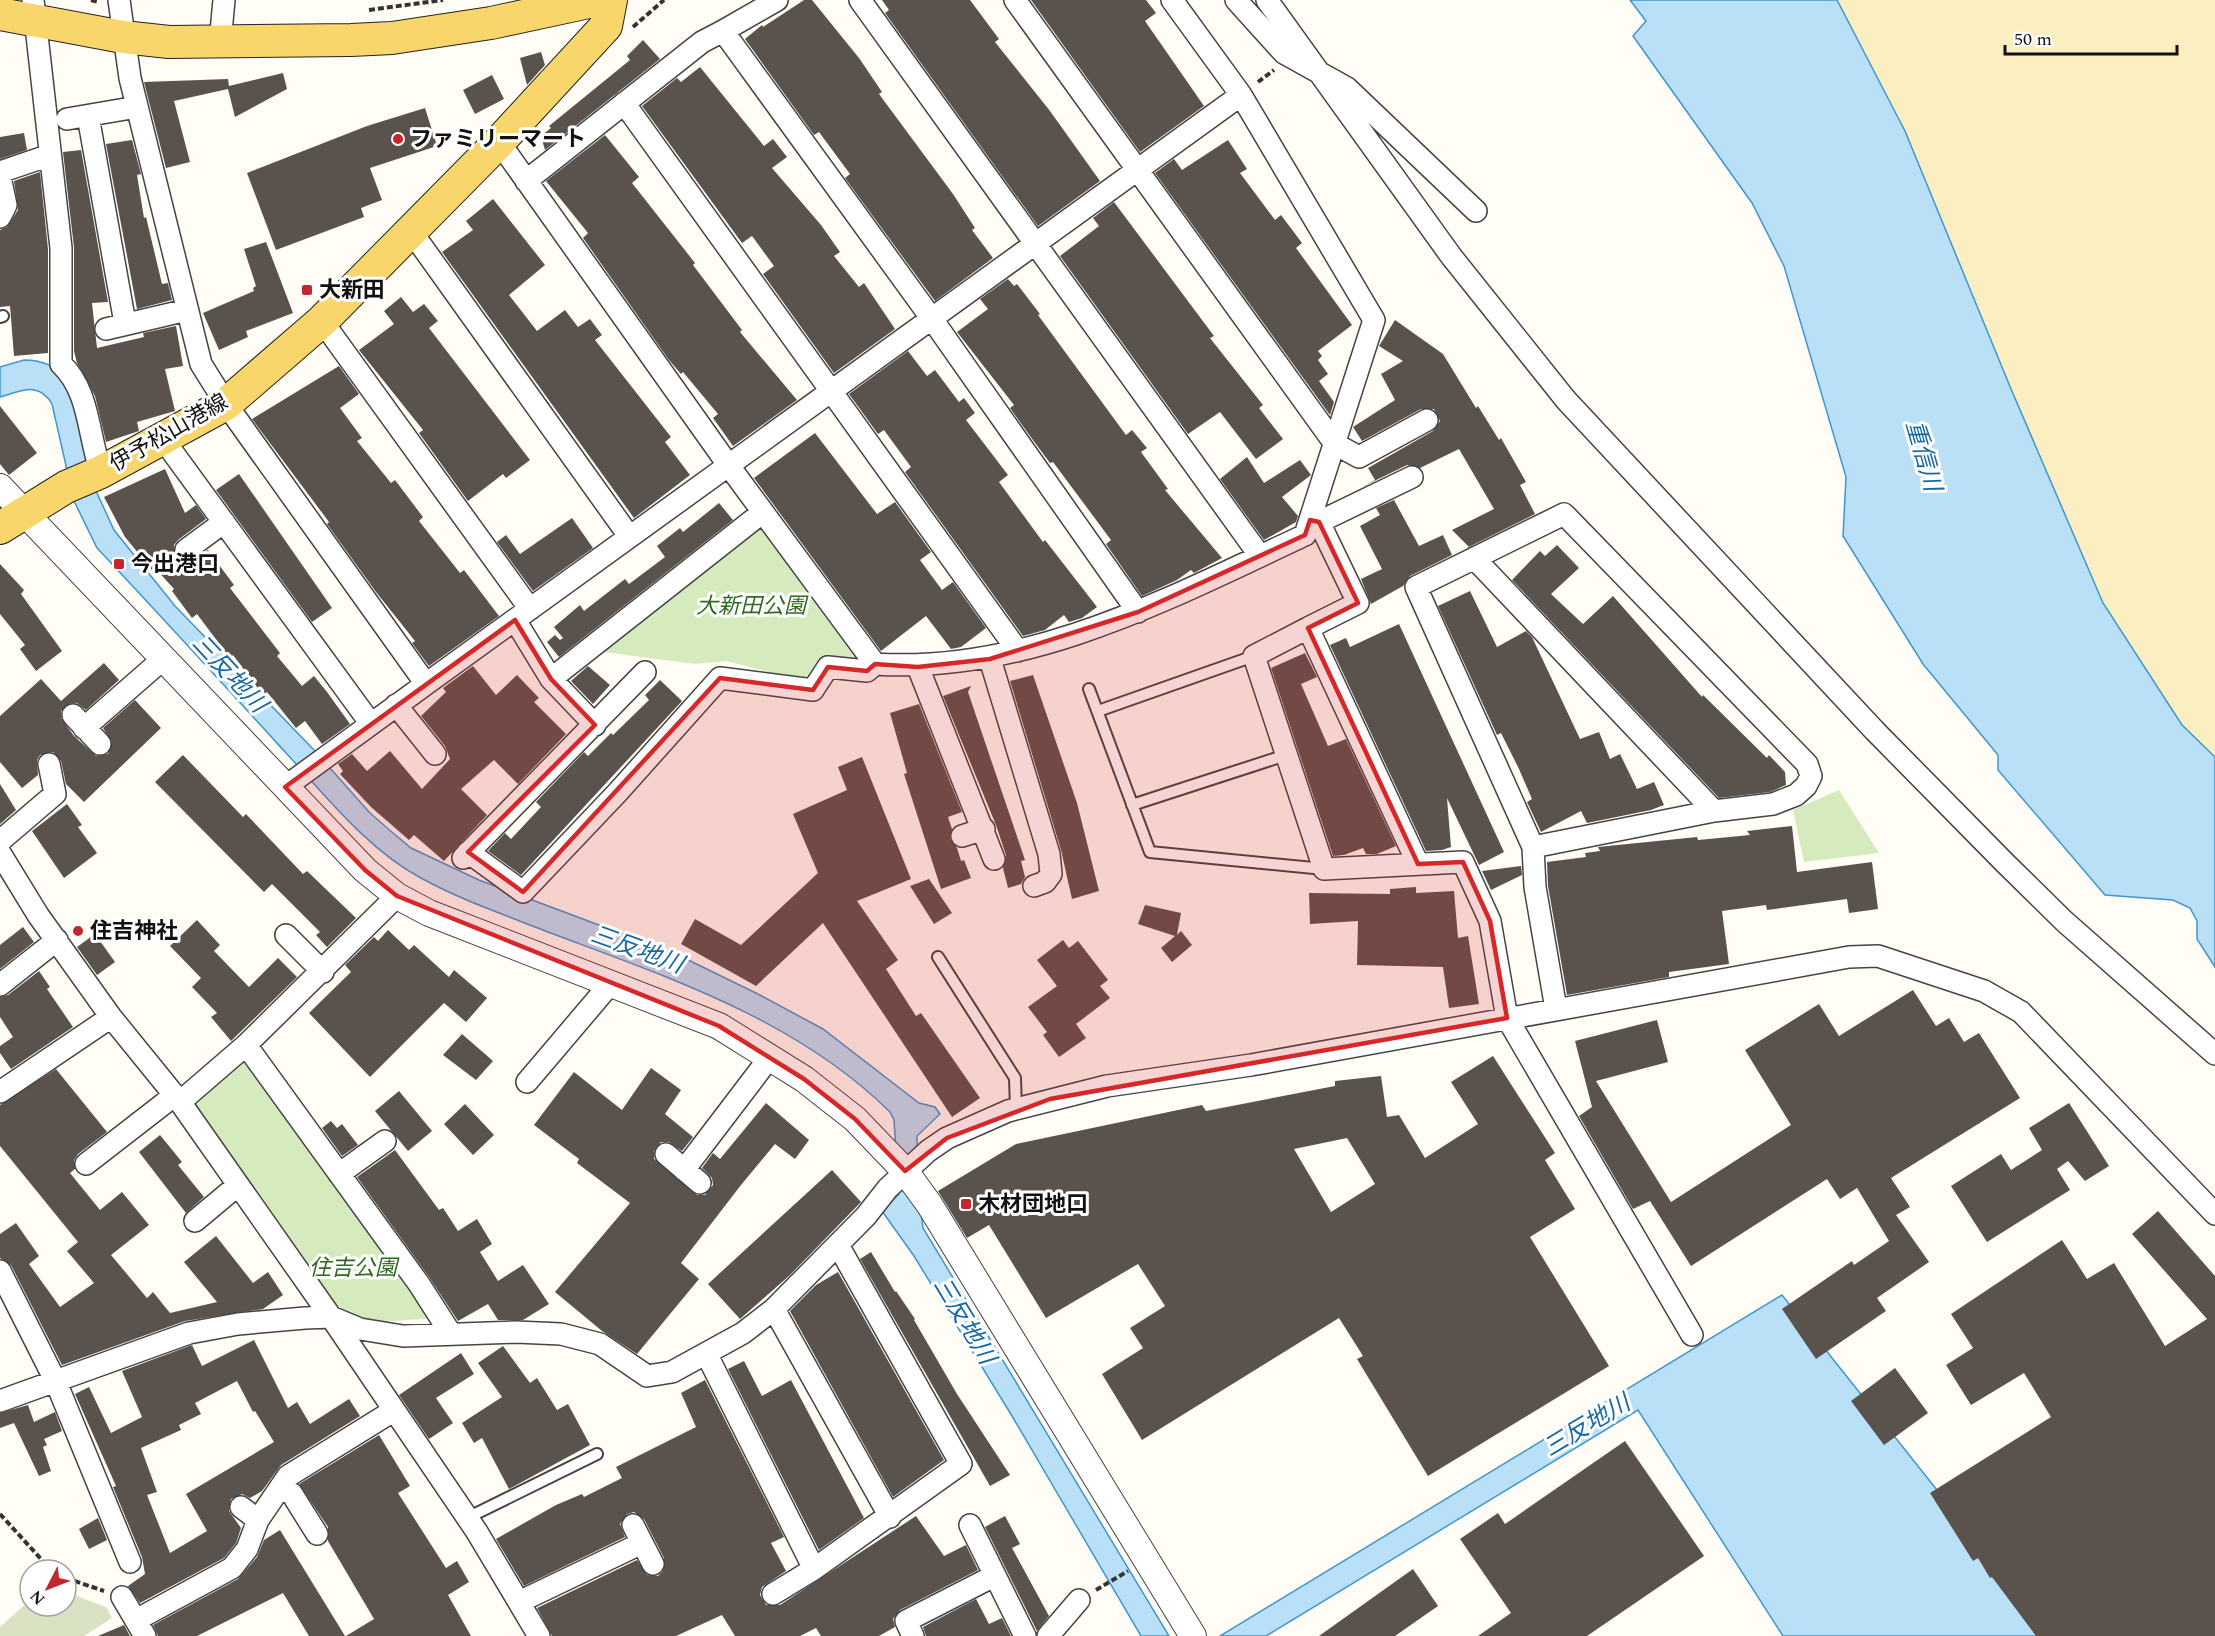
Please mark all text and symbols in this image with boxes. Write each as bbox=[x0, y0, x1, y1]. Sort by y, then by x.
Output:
scale bar bbox=[2005, 18, 2178, 56]
text: 50 m bbox=[2014, 26, 2052, 53]
place label: ファミリーマート bbox=[410, 123, 586, 156]
marker: ファミリーマート bbox=[391, 132, 405, 146]
place label: 大新田 bbox=[319, 274, 385, 307]
marker: 大新田 bbox=[300, 283, 314, 297]
street label: 伊予松山港線 bbox=[104, 386, 234, 480]
water label: 重信川 bbox=[1896, 416, 1951, 498]
place label: 今出港口 bbox=[131, 548, 219, 581]
marker: 今出港口 bbox=[112, 557, 126, 571]
park label: 大新田公園 bbox=[696, 590, 809, 623]
water label: 三反地川 bbox=[183, 627, 277, 724]
place label: 住吉神社 bbox=[90, 915, 178, 948]
water label: 三反地川 bbox=[586, 917, 691, 984]
marker: 住吉神社 bbox=[71, 924, 85, 938]
place label: 木材団地口 bbox=[978, 1188, 1088, 1221]
marker: 木材団地口 bbox=[959, 1197, 973, 1211]
park label: 住吉公園 bbox=[309, 1252, 400, 1285]
water label: 三反地川 bbox=[924, 1271, 1006, 1374]
water label: 三反地川 bbox=[1537, 1384, 1640, 1466]
north arrow bbox=[18, 1558, 78, 1618]
text: N bbox=[24, 1584, 51, 1610]

